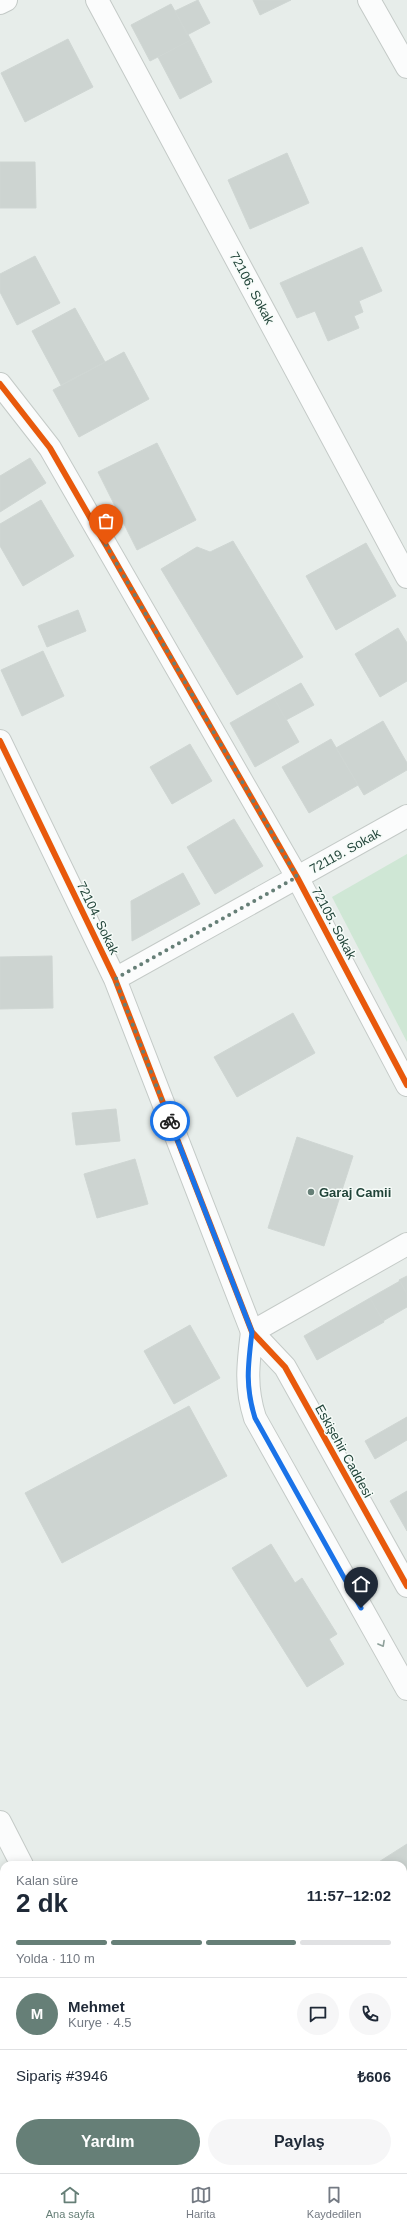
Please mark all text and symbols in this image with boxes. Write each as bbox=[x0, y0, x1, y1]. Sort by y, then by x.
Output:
street label: 72106. Sokak bbox=[227, 249, 278, 327]
pin bbox=[89, 504, 123, 545]
icon: bag bbox=[95, 510, 117, 532]
street label: 72119. Sokak bbox=[307, 825, 383, 877]
street label: 72104. Sokak bbox=[74, 879, 122, 957]
street label: 72105. Sokak bbox=[309, 884, 360, 962]
courier bbox=[150, 1101, 190, 1141]
icon: bike bbox=[159, 1110, 181, 1132]
place label: Garaj Camii bbox=[319, 1185, 391, 1200]
marker: Garaj Camii bbox=[306, 1187, 316, 1197]
street label: Eskişehir Caddesi bbox=[312, 1402, 376, 1500]
pin bbox=[344, 1567, 378, 1608]
icon: home bbox=[350, 1573, 372, 1595]
one-way arrow bbox=[377, 1640, 385, 1648]
text: Kalan süre bbox=[16, 1873, 78, 1888]
text: 11:57–12:02 bbox=[307, 1887, 391, 1904]
text: 2 dk bbox=[16, 1888, 68, 1918]
text: Yolda · 110 m bbox=[16, 1951, 95, 1966]
button: chat bbox=[297, 1993, 339, 2035]
button: phone bbox=[349, 1993, 391, 2035]
text: Mehmet bbox=[68, 1998, 125, 2015]
text: M bbox=[31, 2005, 43, 2022]
text: Kurye · 4.5 bbox=[68, 2015, 132, 2030]
text: Sipariş #3946 bbox=[16, 2067, 108, 2084]
text: ₺606 bbox=[357, 2068, 391, 2085]
button: Yardım bbox=[16, 2119, 200, 2165]
button: Paylaş bbox=[208, 2119, 391, 2165]
tab: Ana sayfa bbox=[46, 2184, 95, 2220]
tab: Harita bbox=[186, 2184, 215, 2220]
tab: Kaydedilen bbox=[307, 2184, 361, 2220]

